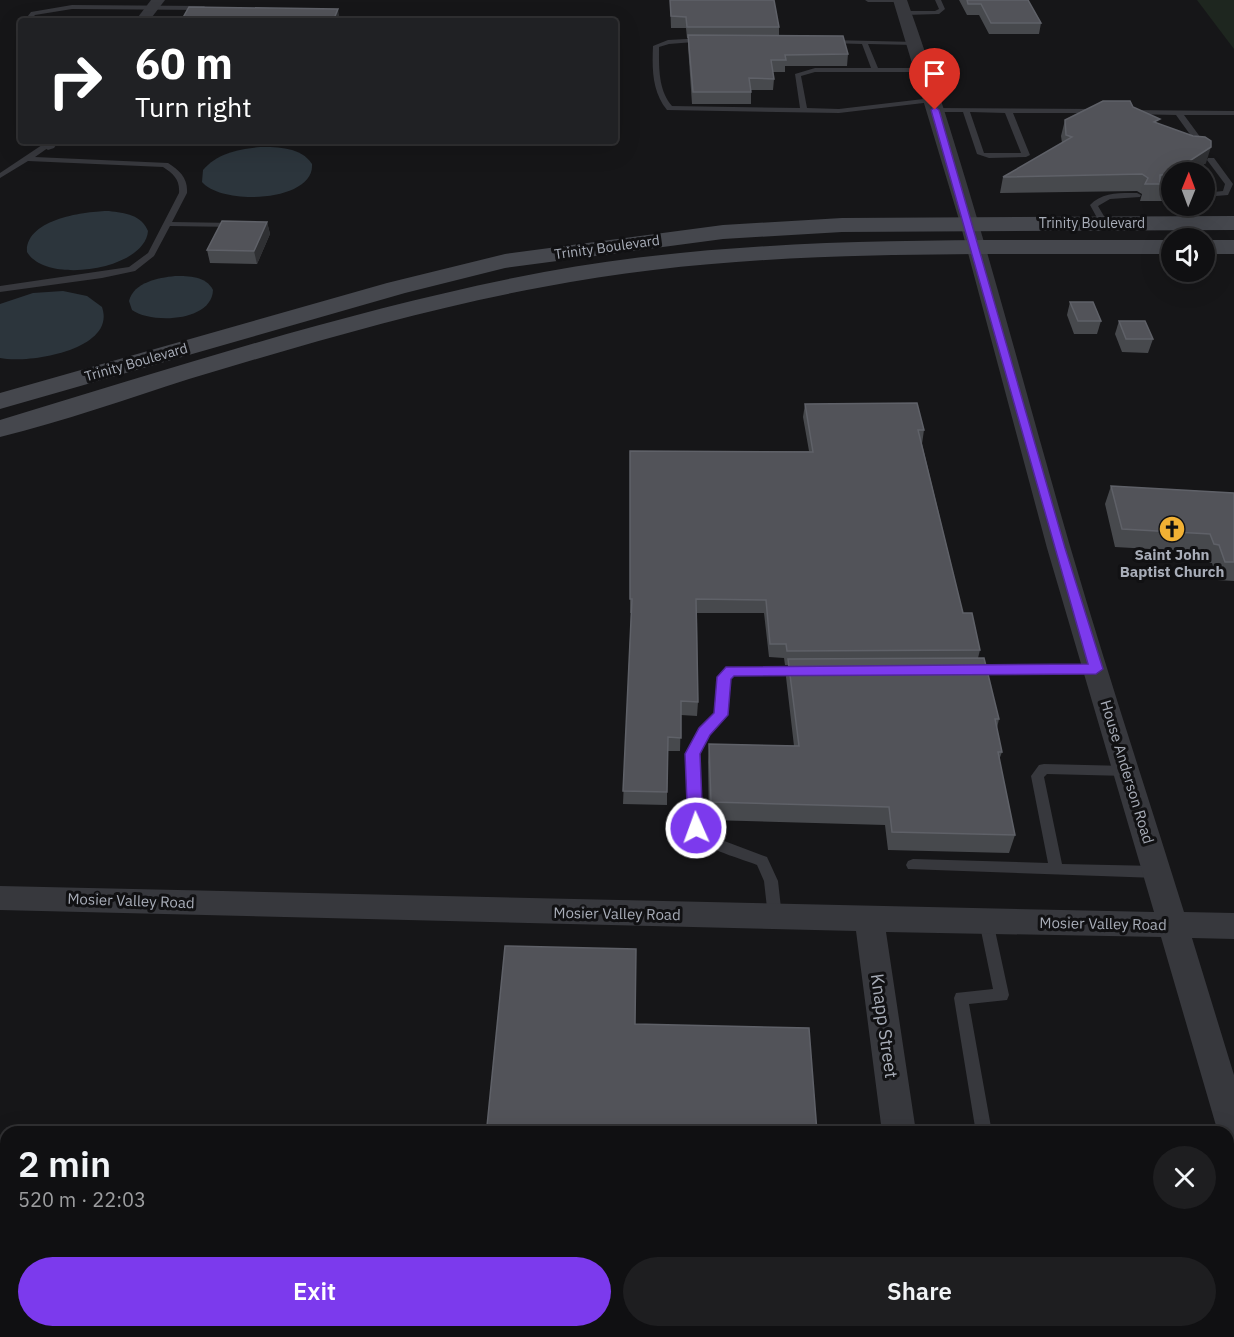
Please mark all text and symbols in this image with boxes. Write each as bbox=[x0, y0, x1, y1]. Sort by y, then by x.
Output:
text: 60 m bbox=[135, 36, 233, 91]
icon: right bbox=[36, 42, 114, 120]
pin bbox=[909, 48, 960, 110]
icon: arrive bbox=[918, 57, 951, 90]
text: Turn right bbox=[135, 89, 252, 124]
north arrow bbox=[1161, 162, 1215, 216]
map controls bbox=[1161, 162, 1215, 282]
street label: Trinity Boulevard bbox=[1039, 214, 1145, 232]
button: sound bbox=[1161, 228, 1215, 282]
street label: Trinity Boulevard bbox=[553, 231, 661, 263]
street label: Trinity Boulevard bbox=[82, 339, 190, 385]
church icon: Saint John Baptist Church bbox=[1157, 514, 1187, 544]
place label: Saint John Baptist Church bbox=[1120, 545, 1224, 581]
street label: House Anderson Road bbox=[1097, 698, 1158, 846]
position arrow bbox=[664, 796, 728, 860]
street label: Mosier Valley Road bbox=[67, 889, 195, 912]
street label: Mosier Valley Road bbox=[553, 903, 681, 924]
street label: Mosier Valley Road bbox=[1039, 913, 1167, 934]
street label: Knapp Street bbox=[866, 972, 903, 1080]
text: 2 min bbox=[18, 1140, 111, 1187]
button: close bbox=[1153, 1146, 1216, 1209]
text: 520 m · 22:03 bbox=[18, 1186, 146, 1213]
button: Exit bbox=[18, 1257, 611, 1326]
button: Share bbox=[623, 1257, 1216, 1326]

